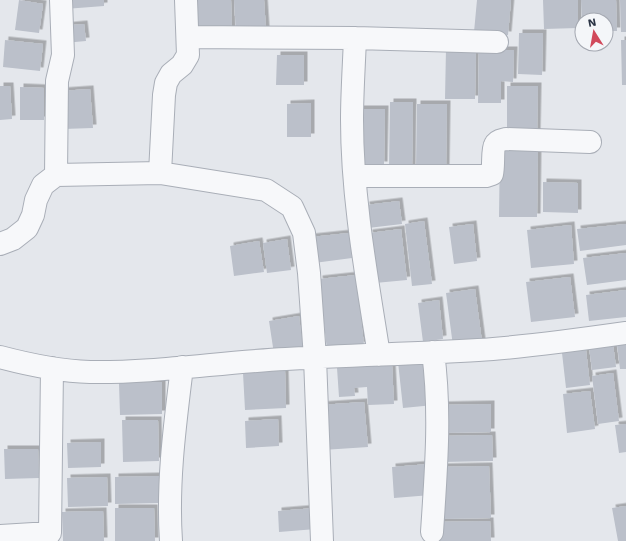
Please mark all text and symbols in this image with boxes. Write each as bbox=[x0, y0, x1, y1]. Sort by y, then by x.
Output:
north arrow bbox=[574, 12, 614, 52]
text: N bbox=[587, 16, 597, 30]

